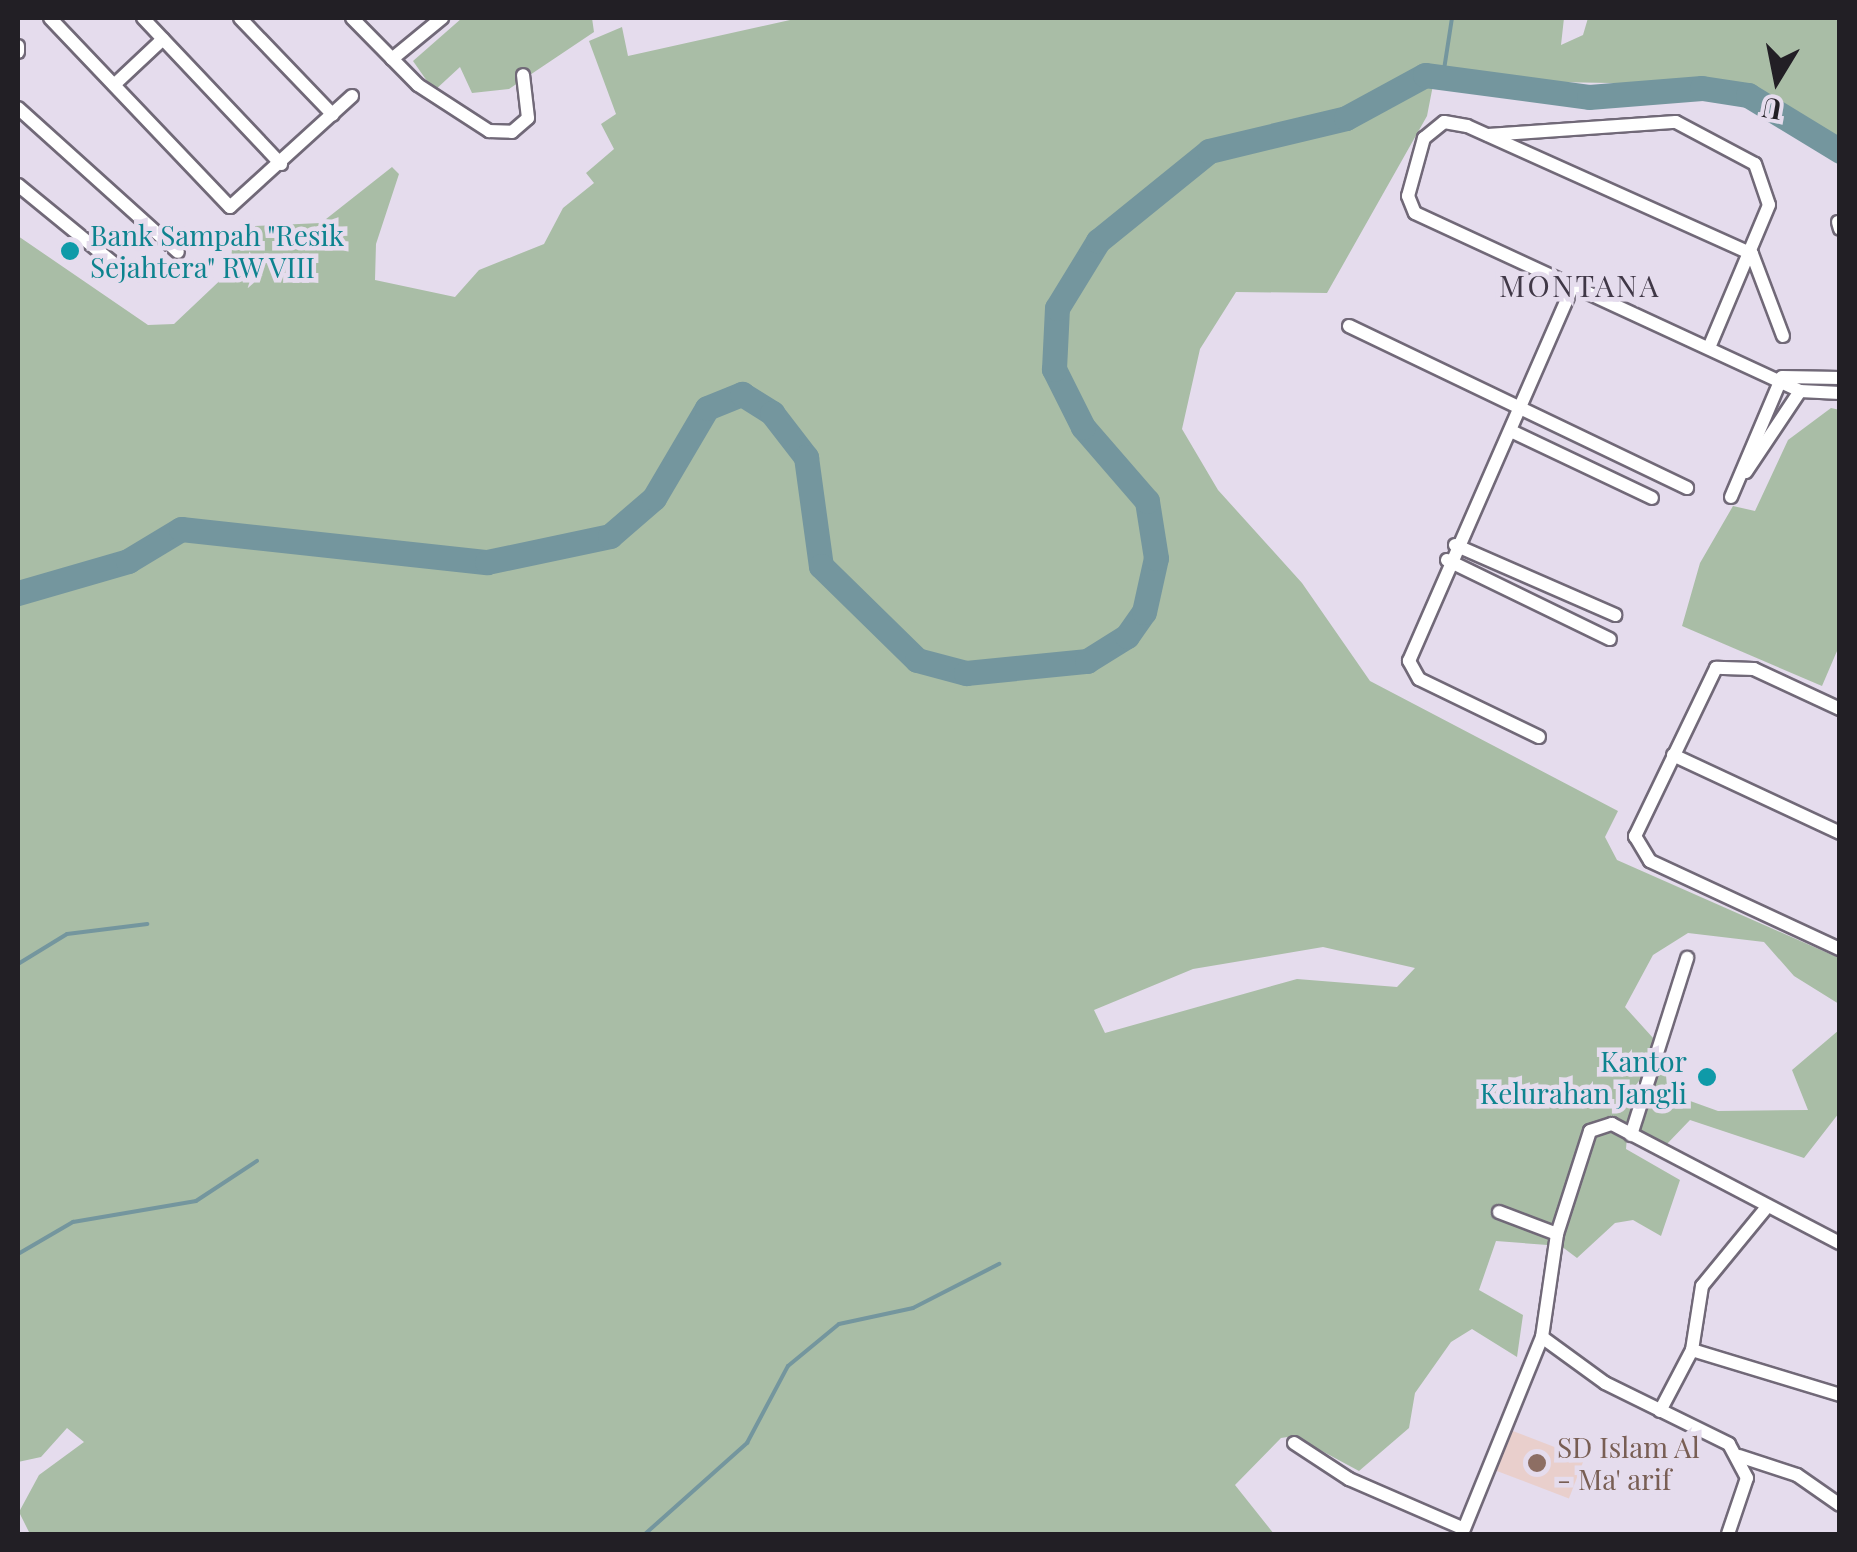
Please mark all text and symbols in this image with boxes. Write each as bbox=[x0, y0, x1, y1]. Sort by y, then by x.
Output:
north arrow bbox=[1727, 30, 1827, 130]
text: U bbox=[1759, 90, 1784, 130]
place label: Bank Sampah "Resik Sejahtera" RW VIII bbox=[90, 218, 345, 284]
marker: Bank Sampah "Resik Sejahtera" RW VIII bbox=[59, 240, 81, 262]
district label: MONTANA bbox=[1499, 267, 1661, 303]
place label: Kantor Kelurahan Jangli bbox=[1480, 1044, 1687, 1110]
marker: Kantor Kelurahan Jangli bbox=[1696, 1066, 1718, 1088]
place label: SD Islam Al - Ma' arif bbox=[1557, 1430, 1701, 1496]
marker: SD Islam Al - Ma' arif bbox=[1526, 1452, 1548, 1474]

